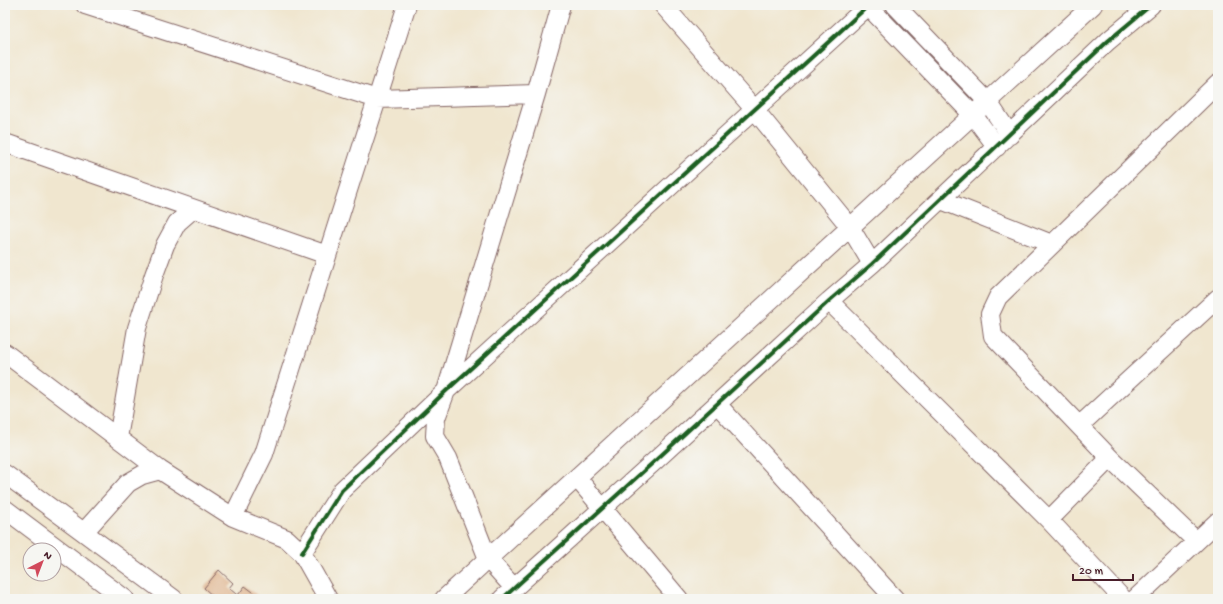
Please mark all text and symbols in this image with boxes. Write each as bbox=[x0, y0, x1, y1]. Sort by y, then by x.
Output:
north arrow bbox=[22, 542, 62, 582]
text: N bbox=[41, 549, 54, 563]
scale bar bbox=[1073, 556, 1133, 582]
text: 20 m bbox=[1079, 565, 1104, 579]

